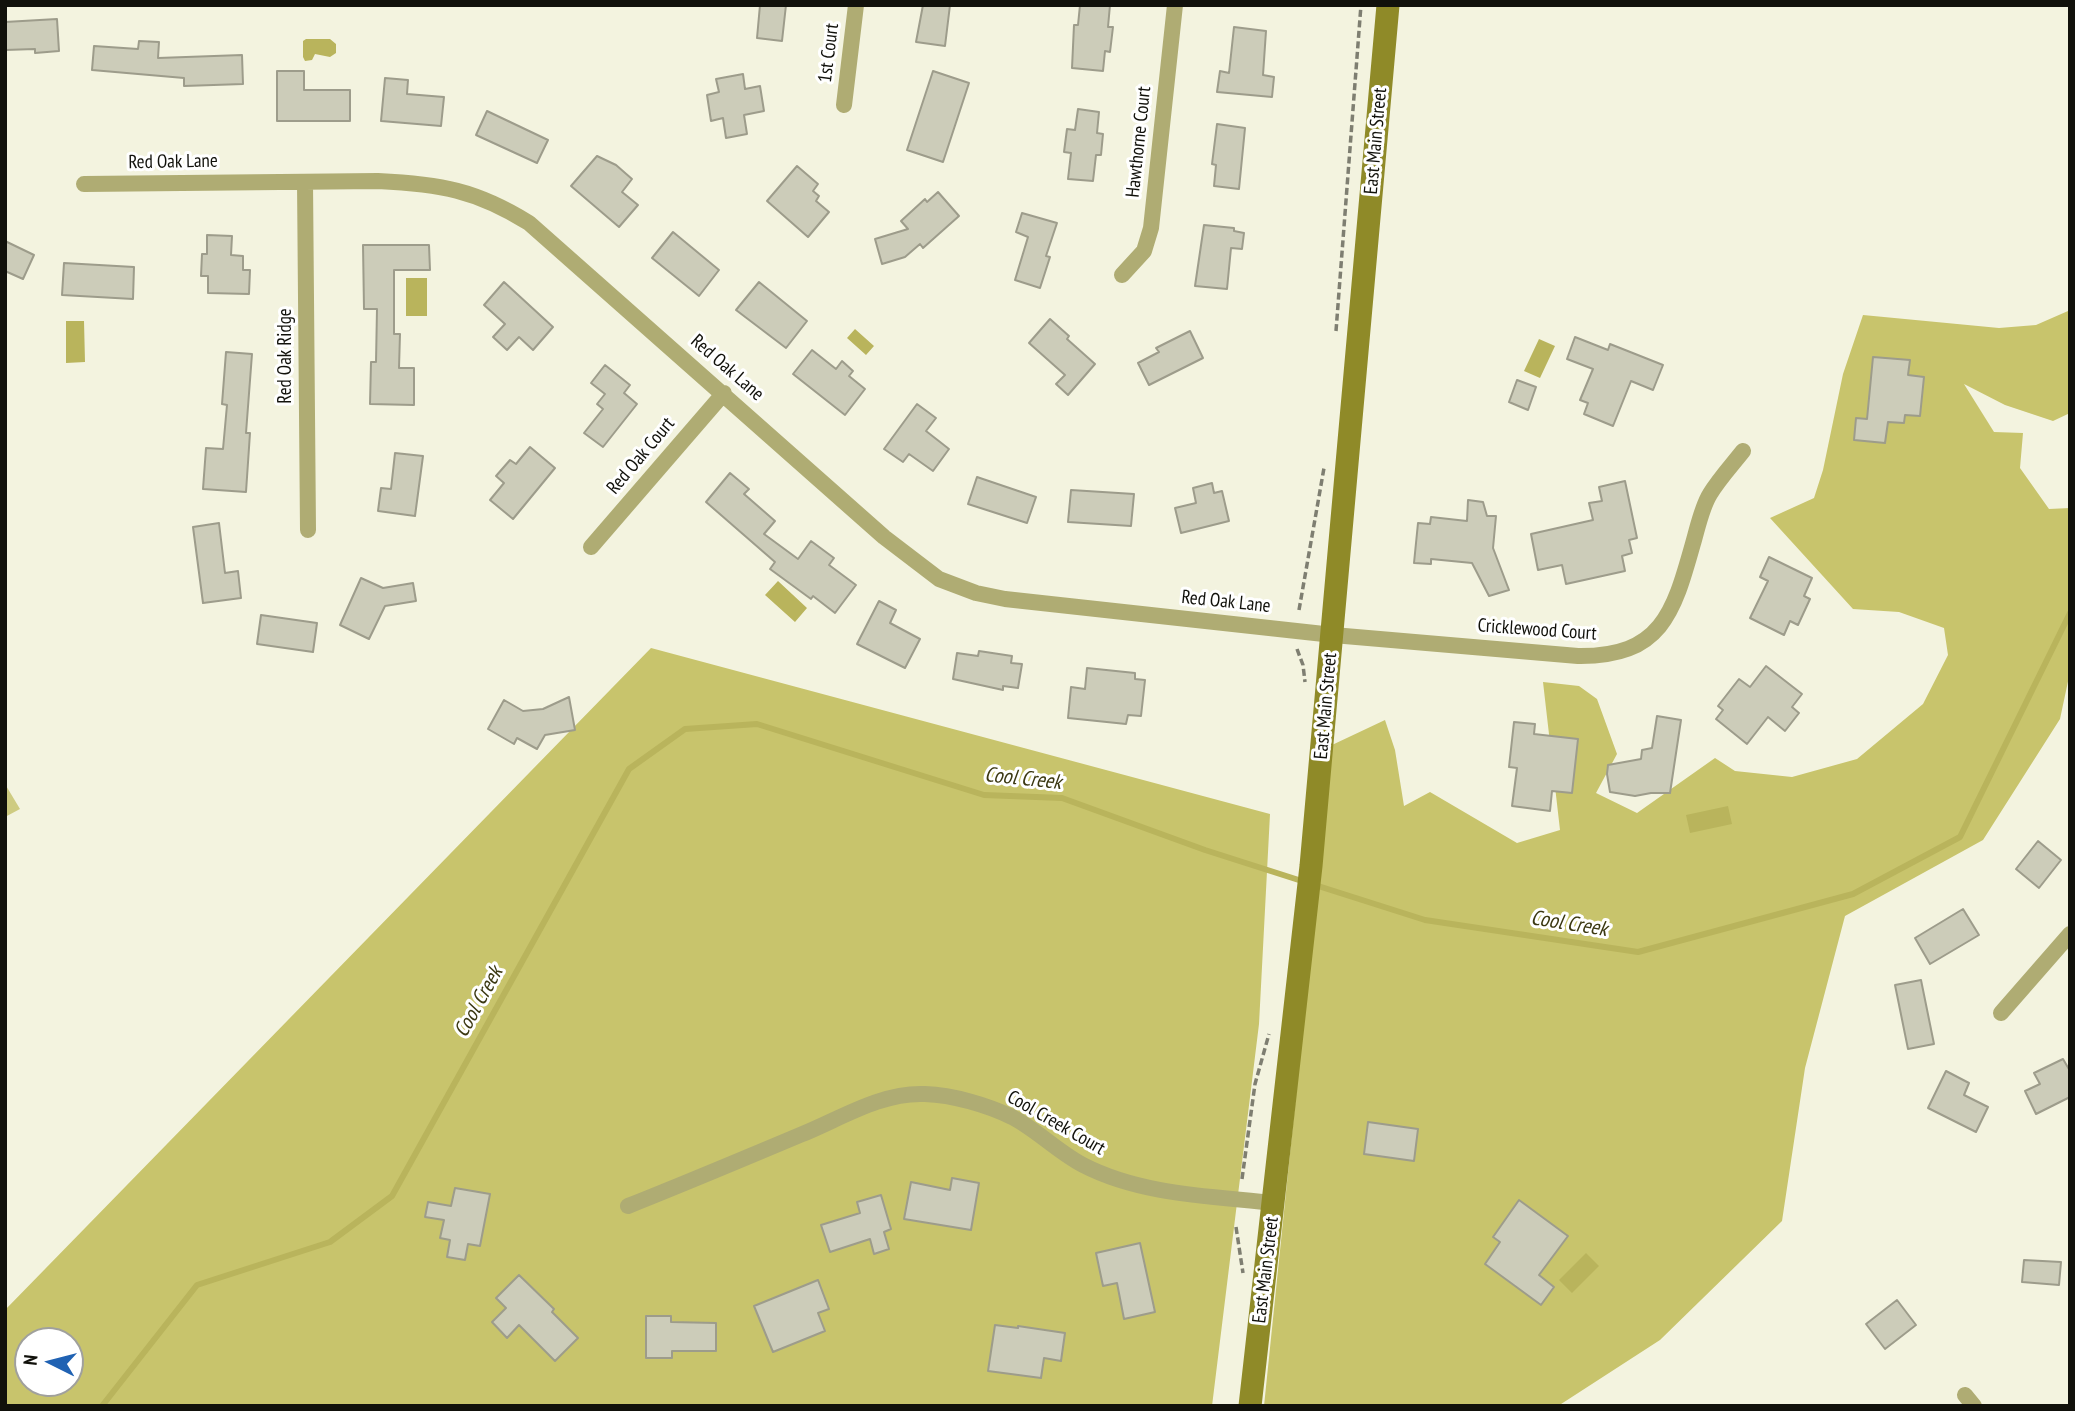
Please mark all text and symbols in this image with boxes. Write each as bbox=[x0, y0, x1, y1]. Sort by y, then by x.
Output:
street label: 1st Court bbox=[814, 22, 844, 84]
street label: Hawthorne Court bbox=[1122, 85, 1156, 199]
street label: East Main Street bbox=[1360, 87, 1392, 195]
street label: Red Oak Lane bbox=[128, 150, 218, 174]
street label: Red Oak Ridge bbox=[275, 308, 297, 404]
street label: Red Oak Lane bbox=[686, 330, 768, 406]
street label: Red Oak Court bbox=[602, 413, 680, 499]
street label: Red Oak Lane bbox=[1180, 586, 1272, 618]
street label: Cricklewood Court bbox=[1477, 614, 1597, 646]
street label: East Main Street bbox=[1310, 652, 1342, 760]
water label: Cool Creek bbox=[983, 762, 1063, 796]
water label: Cool Creek bbox=[1529, 906, 1609, 942]
water label: Cool Creek bbox=[449, 962, 509, 1042]
street label: Cool Creek Court bbox=[1003, 1086, 1109, 1160]
street label: East Main Street bbox=[1248, 1216, 1284, 1324]
north arrow bbox=[14, 1327, 84, 1397]
text: N bbox=[18, 1354, 43, 1366]

